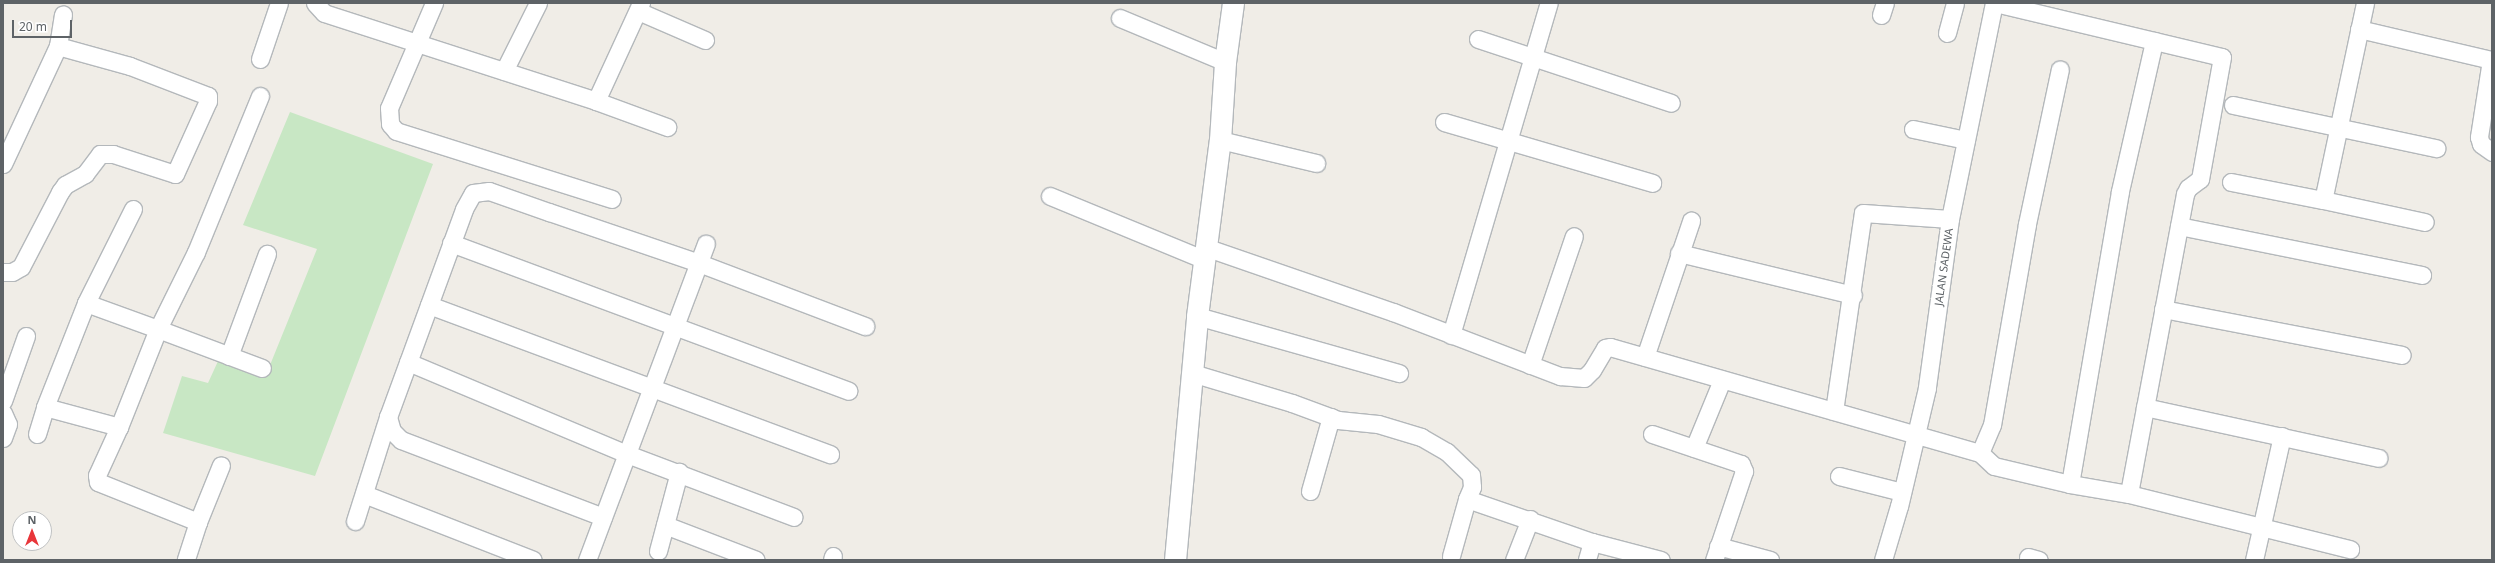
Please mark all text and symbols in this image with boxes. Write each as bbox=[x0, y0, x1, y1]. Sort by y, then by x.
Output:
scale bar bbox=[14, 12, 74, 38]
text: 20 m bbox=[19, 18, 47, 35]
street label: JALAN SADEWA bbox=[1932, 227, 1956, 307]
north arrow bbox=[12, 511, 52, 551]
text: N bbox=[28, 512, 36, 527]

